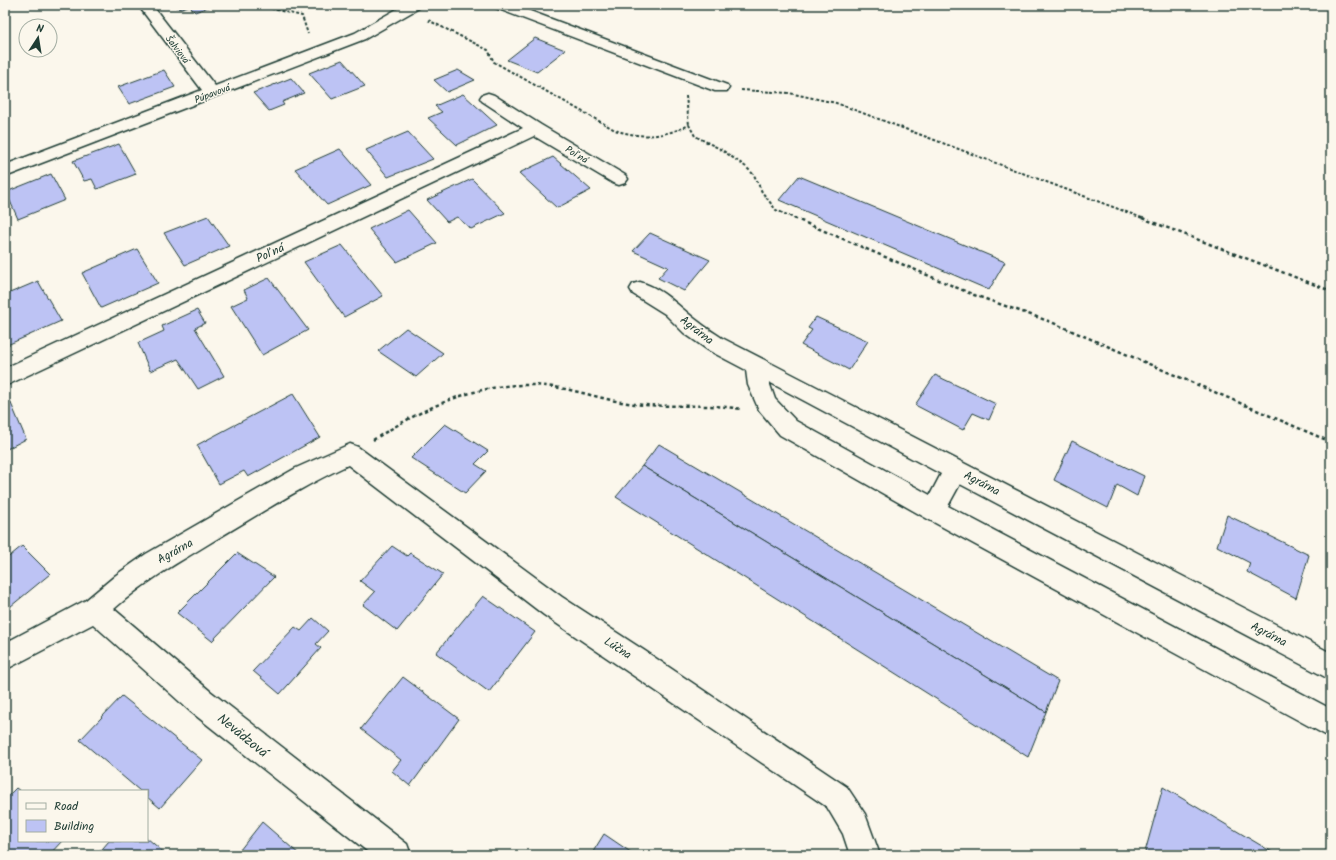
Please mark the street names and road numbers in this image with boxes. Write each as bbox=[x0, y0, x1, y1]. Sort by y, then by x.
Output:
street label: Šalviová bbox=[161, 32, 194, 68]
street label: Púpavová bbox=[192, 79, 234, 108]
street label: Poľná bbox=[562, 142, 592, 169]
street label: Poľná bbox=[253, 238, 289, 268]
street label: Agrárna bbox=[676, 311, 718, 350]
street label: Agrárna bbox=[960, 466, 1004, 501]
street label: Agrárna bbox=[154, 534, 197, 569]
street label: Agrárna bbox=[1247, 617, 1291, 652]
street label: Lúčna bbox=[600, 632, 636, 665]
street label: Nevädzová bbox=[212, 708, 274, 764]

